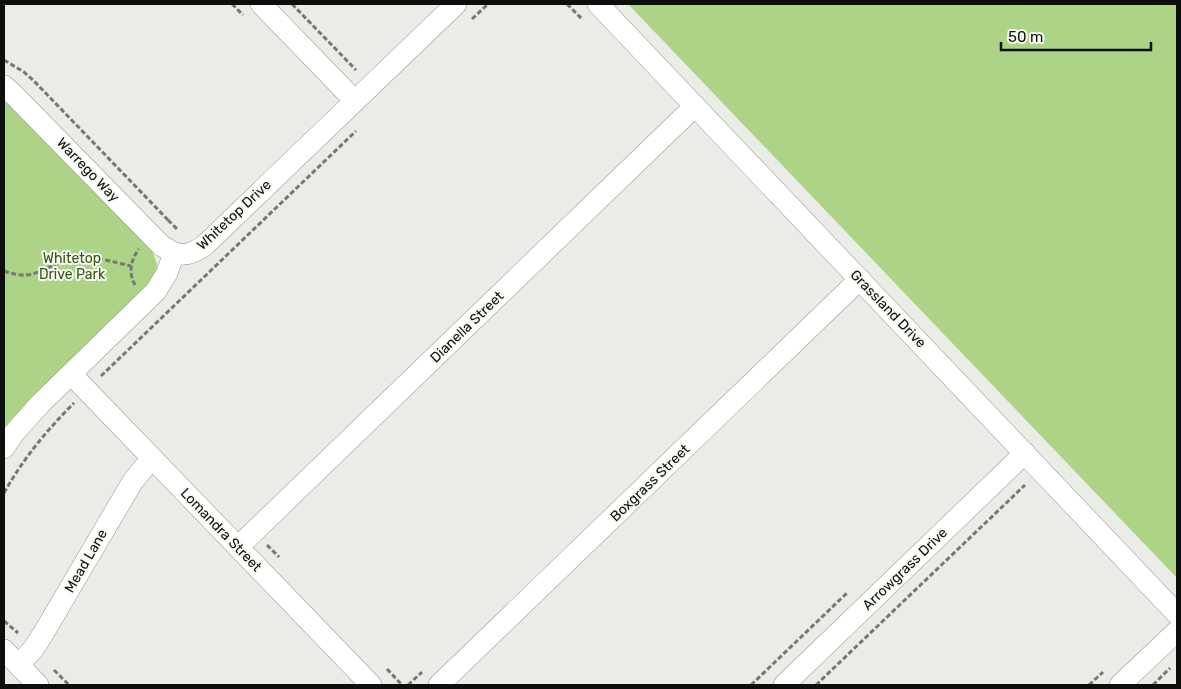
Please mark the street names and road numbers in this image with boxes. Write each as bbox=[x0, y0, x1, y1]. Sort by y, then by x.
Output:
street label: Warrego Way bbox=[53, 134, 123, 206]
street label: Whitetop Drive bbox=[193, 176, 275, 254]
street label: Grassland Drive bbox=[847, 266, 930, 352]
street label: Dianella Street bbox=[427, 287, 508, 366]
street label: Boxgrass Street bbox=[607, 440, 694, 525]
street label: Lomandra Street bbox=[177, 485, 266, 576]
street label: Arrowgrass Drive bbox=[859, 524, 951, 614]
street label: Mead Lane bbox=[61, 526, 111, 596]

